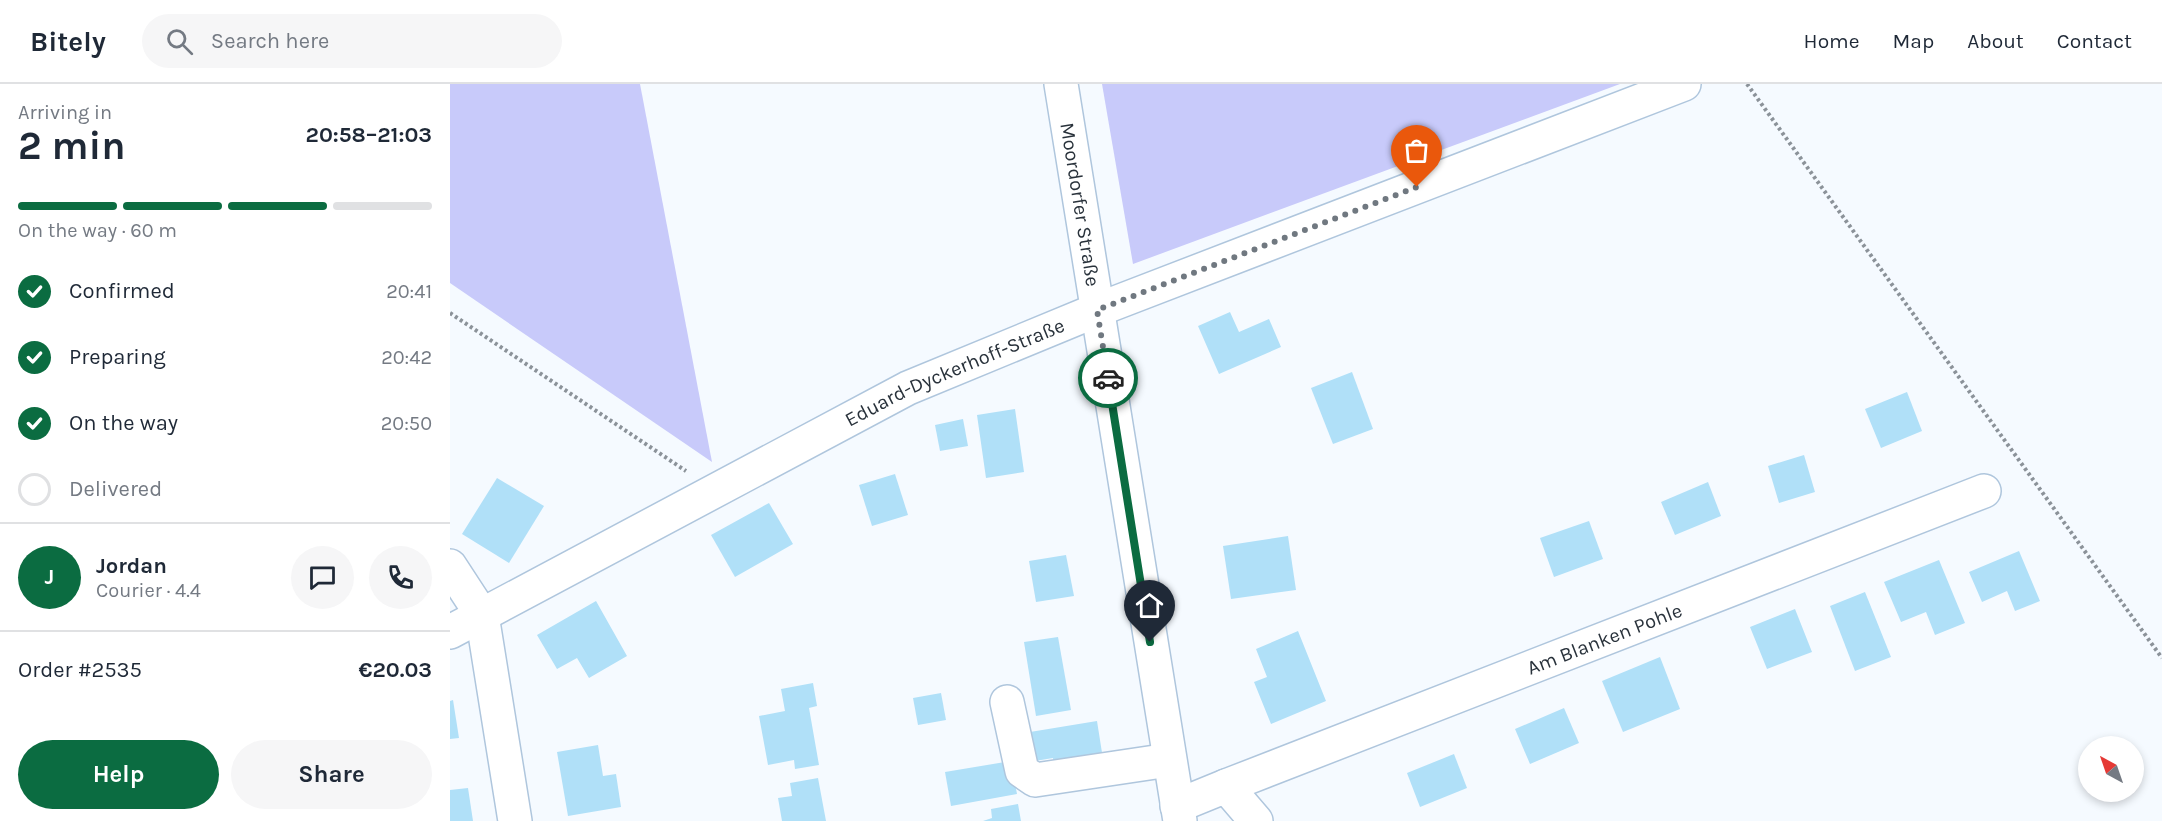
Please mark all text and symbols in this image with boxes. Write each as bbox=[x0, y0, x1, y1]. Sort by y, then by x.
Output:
search box bbox=[142, 14, 562, 68]
text: Bitely bbox=[30, 25, 106, 58]
icon: search bbox=[163, 25, 196, 58]
text: Search here bbox=[211, 28, 329, 54]
text: Home bbox=[1804, 29, 1860, 53]
text: Map bbox=[1893, 29, 1934, 53]
text: About bbox=[1967, 29, 2024, 53]
text: Contact bbox=[2057, 29, 2132, 53]
text: Arriving in bbox=[18, 101, 112, 124]
street label: Moordorfer Straße bbox=[1055, 121, 1105, 288]
text: 20:58–21:03 bbox=[306, 122, 432, 148]
text: 2 min bbox=[18, 123, 126, 169]
pin bbox=[1391, 125, 1442, 187]
icon: bag bbox=[1400, 134, 1433, 167]
text: On the way · 60 m bbox=[18, 219, 177, 242]
icon: check bbox=[18, 275, 51, 308]
text: Confirmed bbox=[69, 278, 175, 304]
text: 20:41 bbox=[386, 280, 432, 303]
street label: Eduard-Dyckerhoff-Straße bbox=[841, 314, 1068, 431]
icon: check bbox=[18, 341, 51, 374]
text: Preparing bbox=[69, 344, 166, 370]
text: 20:42 bbox=[381, 346, 432, 369]
courier bbox=[1078, 348, 1138, 408]
icon: car bbox=[1092, 362, 1125, 395]
icon: check bbox=[18, 407, 51, 440]
text: On the way bbox=[69, 410, 178, 436]
text: 20:50 bbox=[381, 412, 432, 435]
text: Delivered bbox=[69, 476, 162, 502]
button: chat bbox=[291, 546, 354, 609]
button: phone bbox=[369, 546, 432, 609]
text: Jordan bbox=[96, 553, 167, 579]
text: J bbox=[45, 564, 54, 590]
text: Courier · 4.4 bbox=[96, 579, 201, 602]
pin bbox=[1124, 580, 1175, 642]
icon: home bbox=[1133, 589, 1166, 622]
street label: Am Blanken Pohle bbox=[1524, 599, 1685, 680]
text: Order #2535 bbox=[18, 657, 142, 683]
text: €20.03 bbox=[359, 657, 432, 683]
north arrow bbox=[2078, 736, 2144, 802]
map controls bbox=[2078, 736, 2144, 802]
button: Help bbox=[18, 740, 219, 809]
button: Share bbox=[231, 740, 432, 809]

